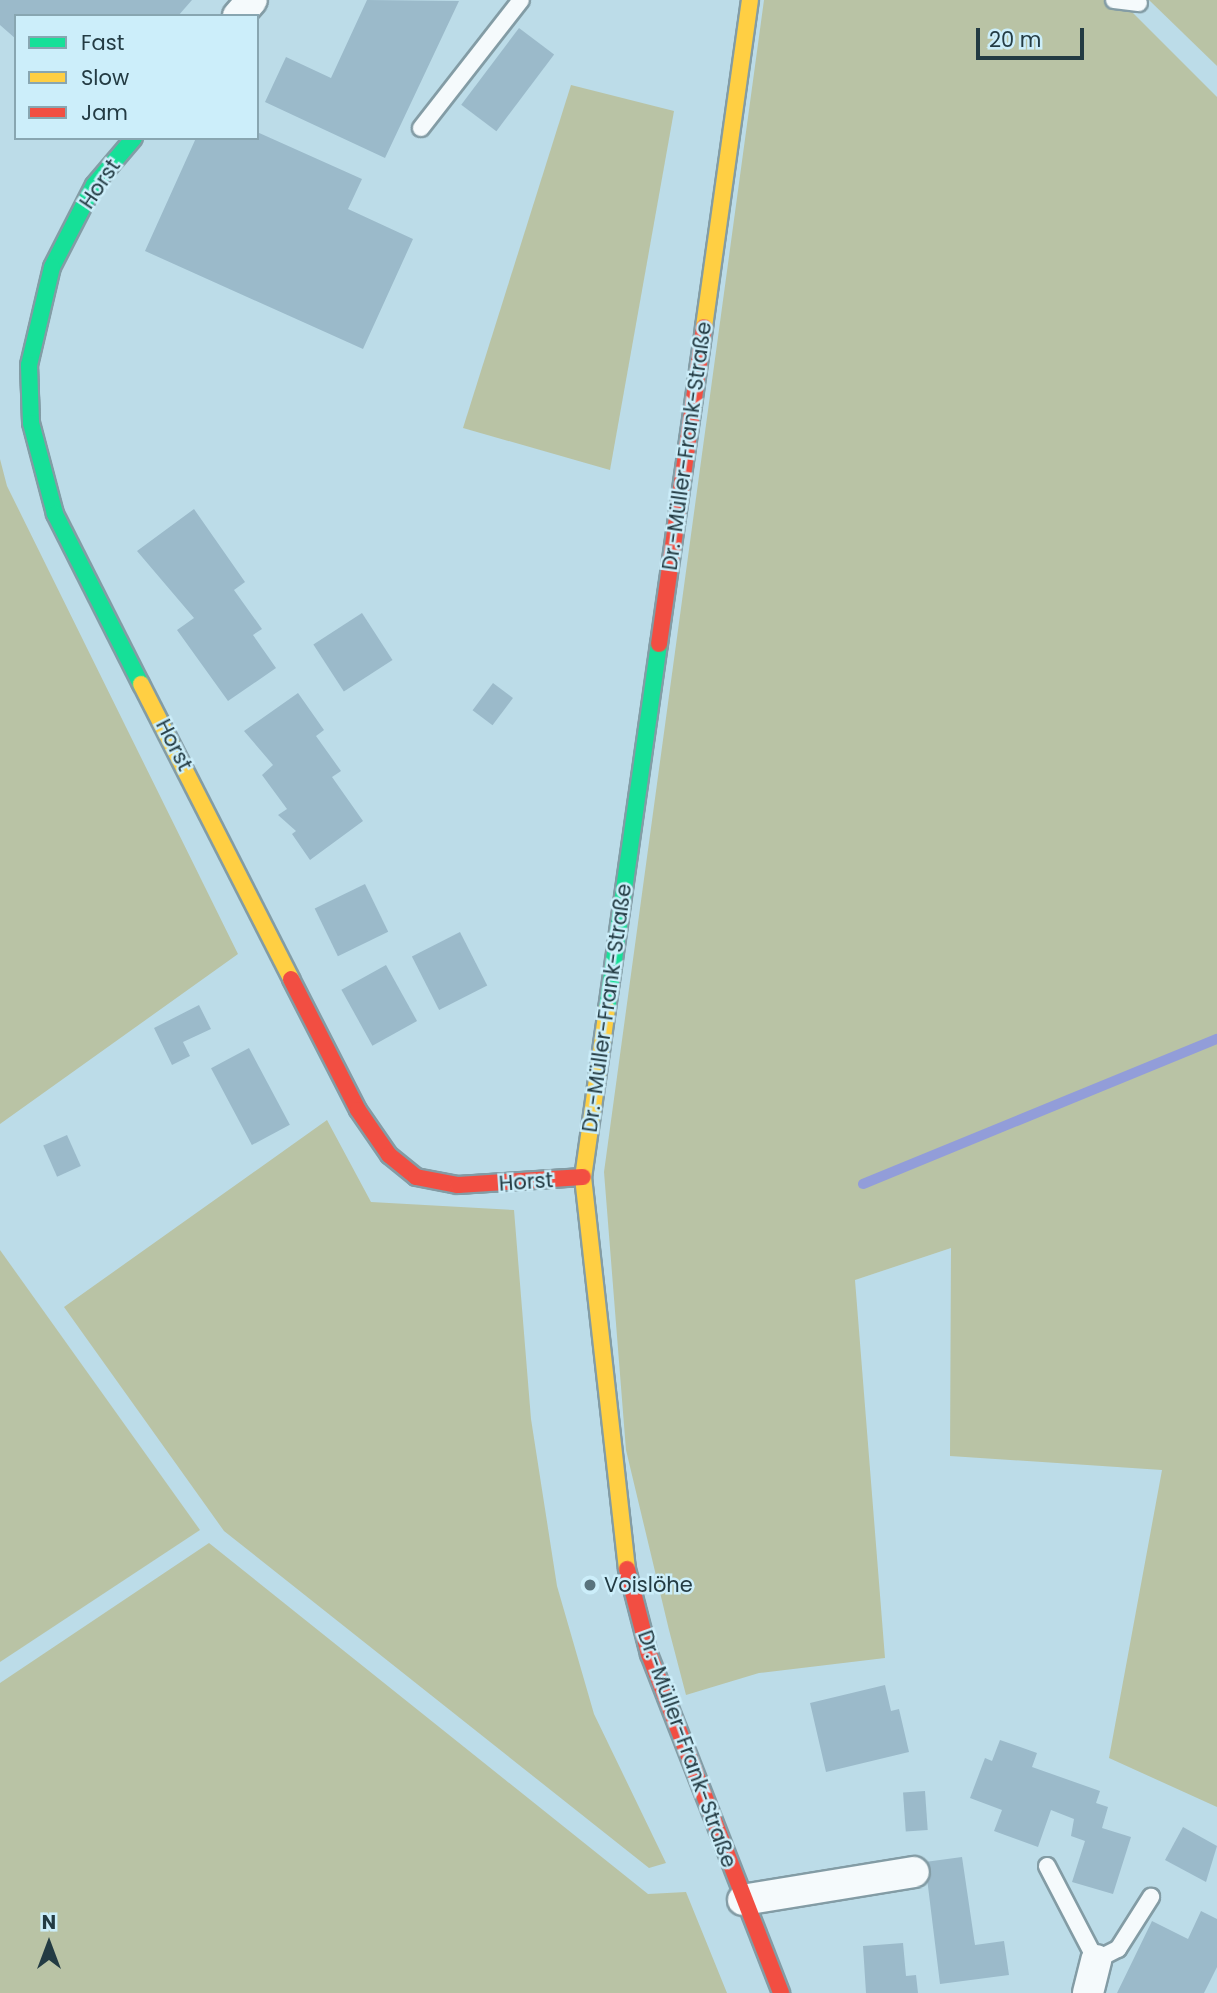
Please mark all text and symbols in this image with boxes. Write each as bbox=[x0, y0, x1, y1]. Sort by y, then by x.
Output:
legend bbox=[14, 14, 259, 140]
scale bar bbox=[979, 14, 1088, 58]
text: 20 m bbox=[989, 25, 1042, 54]
text: Fast bbox=[81, 28, 124, 57]
text: Slow bbox=[81, 63, 129, 92]
text: Jam bbox=[81, 98, 128, 127]
street label: Horst bbox=[74, 154, 126, 214]
street label: Dr.-Müller-Frank-Straße bbox=[657, 320, 717, 572]
street label: Horst bbox=[150, 715, 198, 775]
street label: Dr.-Müller-Frank-Straße bbox=[577, 882, 637, 1134]
street label: Horst bbox=[498, 1168, 554, 1196]
place label: Voislöhe bbox=[604, 1572, 693, 1598]
marker: Voislöhe bbox=[582, 1577, 598, 1593]
street label: Dr.-Müller-Frank-Straße bbox=[632, 1627, 742, 1871]
north arrow bbox=[14, 1909, 84, 1979]
text: N bbox=[42, 1909, 56, 1936]

